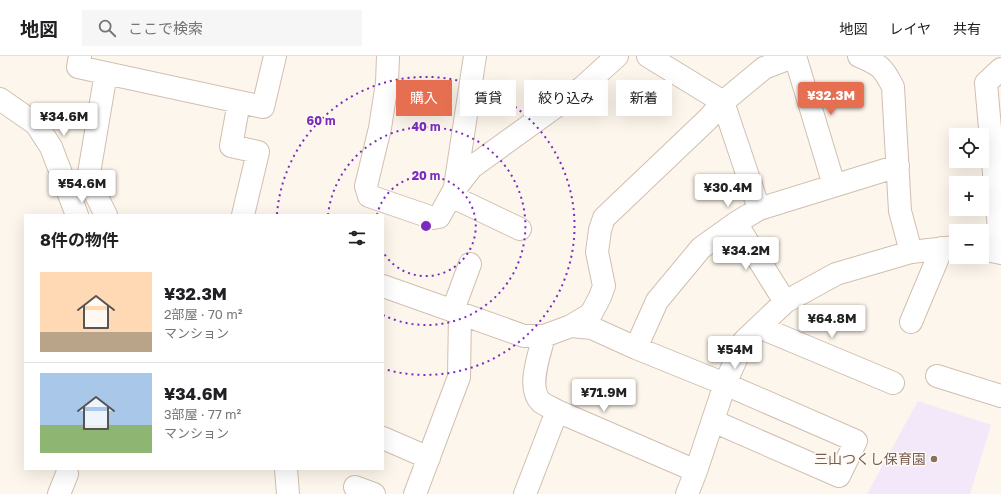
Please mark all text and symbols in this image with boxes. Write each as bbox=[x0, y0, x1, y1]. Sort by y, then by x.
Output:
search box bbox=[82, 10, 362, 46]
text: 地図 bbox=[20, 17, 58, 40]
icon: search bbox=[96, 17, 118, 39]
text: ここで検索 bbox=[128, 19, 203, 37]
text: 地図 bbox=[839, 20, 867, 37]
text: レイヤ bbox=[889, 20, 931, 37]
text: 共有 bbox=[953, 20, 981, 37]
chip: 購入 bbox=[396, 80, 452, 116]
chip: 賃貸 bbox=[460, 80, 516, 116]
chip: 絞り込み bbox=[524, 80, 608, 116]
chip: 新着 bbox=[616, 80, 672, 116]
pin: ¥32.3M bbox=[798, 82, 864, 116]
text: ¥32.3M bbox=[807, 87, 855, 103]
pin: ¥34.6M bbox=[31, 103, 97, 137]
text: ¥34.6M bbox=[40, 108, 88, 124]
text: 60 m bbox=[307, 113, 335, 128]
text: 40 m bbox=[412, 119, 440, 134]
map controls bbox=[949, 128, 989, 264]
button: locate bbox=[949, 128, 989, 168]
text: 20 m bbox=[412, 168, 440, 183]
pin: ¥54.6M bbox=[49, 170, 115, 204]
pin: ¥30.4M bbox=[695, 174, 761, 208]
text: ¥54.6M bbox=[58, 175, 106, 191]
button: + bbox=[949, 176, 989, 216]
text: ¥30.4M bbox=[704, 179, 752, 195]
centre of rings bbox=[419, 219, 433, 233]
button: − bbox=[949, 224, 989, 264]
icon: filters bbox=[346, 227, 368, 249]
text: 8件の物件 bbox=[40, 229, 119, 250]
pin: ¥34.2M bbox=[713, 237, 779, 271]
text: ¥34.2M bbox=[722, 242, 770, 258]
text: ¥32.3M bbox=[164, 283, 227, 304]
icon: home bbox=[72, 288, 120, 336]
pin: ¥64.8M bbox=[799, 305, 865, 339]
text: 2部屋 · 70 m² bbox=[164, 306, 242, 322]
text: ¥64.8M bbox=[807, 310, 857, 326]
text: マンション bbox=[164, 325, 229, 341]
pin: ¥54M bbox=[711, 336, 759, 370]
text: ¥54M bbox=[717, 341, 753, 357]
pin: ¥71.9M bbox=[571, 379, 637, 413]
text: ¥34.6M bbox=[164, 383, 228, 404]
text: ¥71.9M bbox=[581, 384, 627, 400]
icon: home bbox=[72, 389, 120, 437]
text: 3部屋 · 77 m² bbox=[164, 406, 241, 422]
text: マンション bbox=[164, 425, 229, 441]
place label: 三山つくし保育園 bbox=[814, 450, 926, 467]
marker: 三山つくし保育園 bbox=[929, 454, 939, 464]

